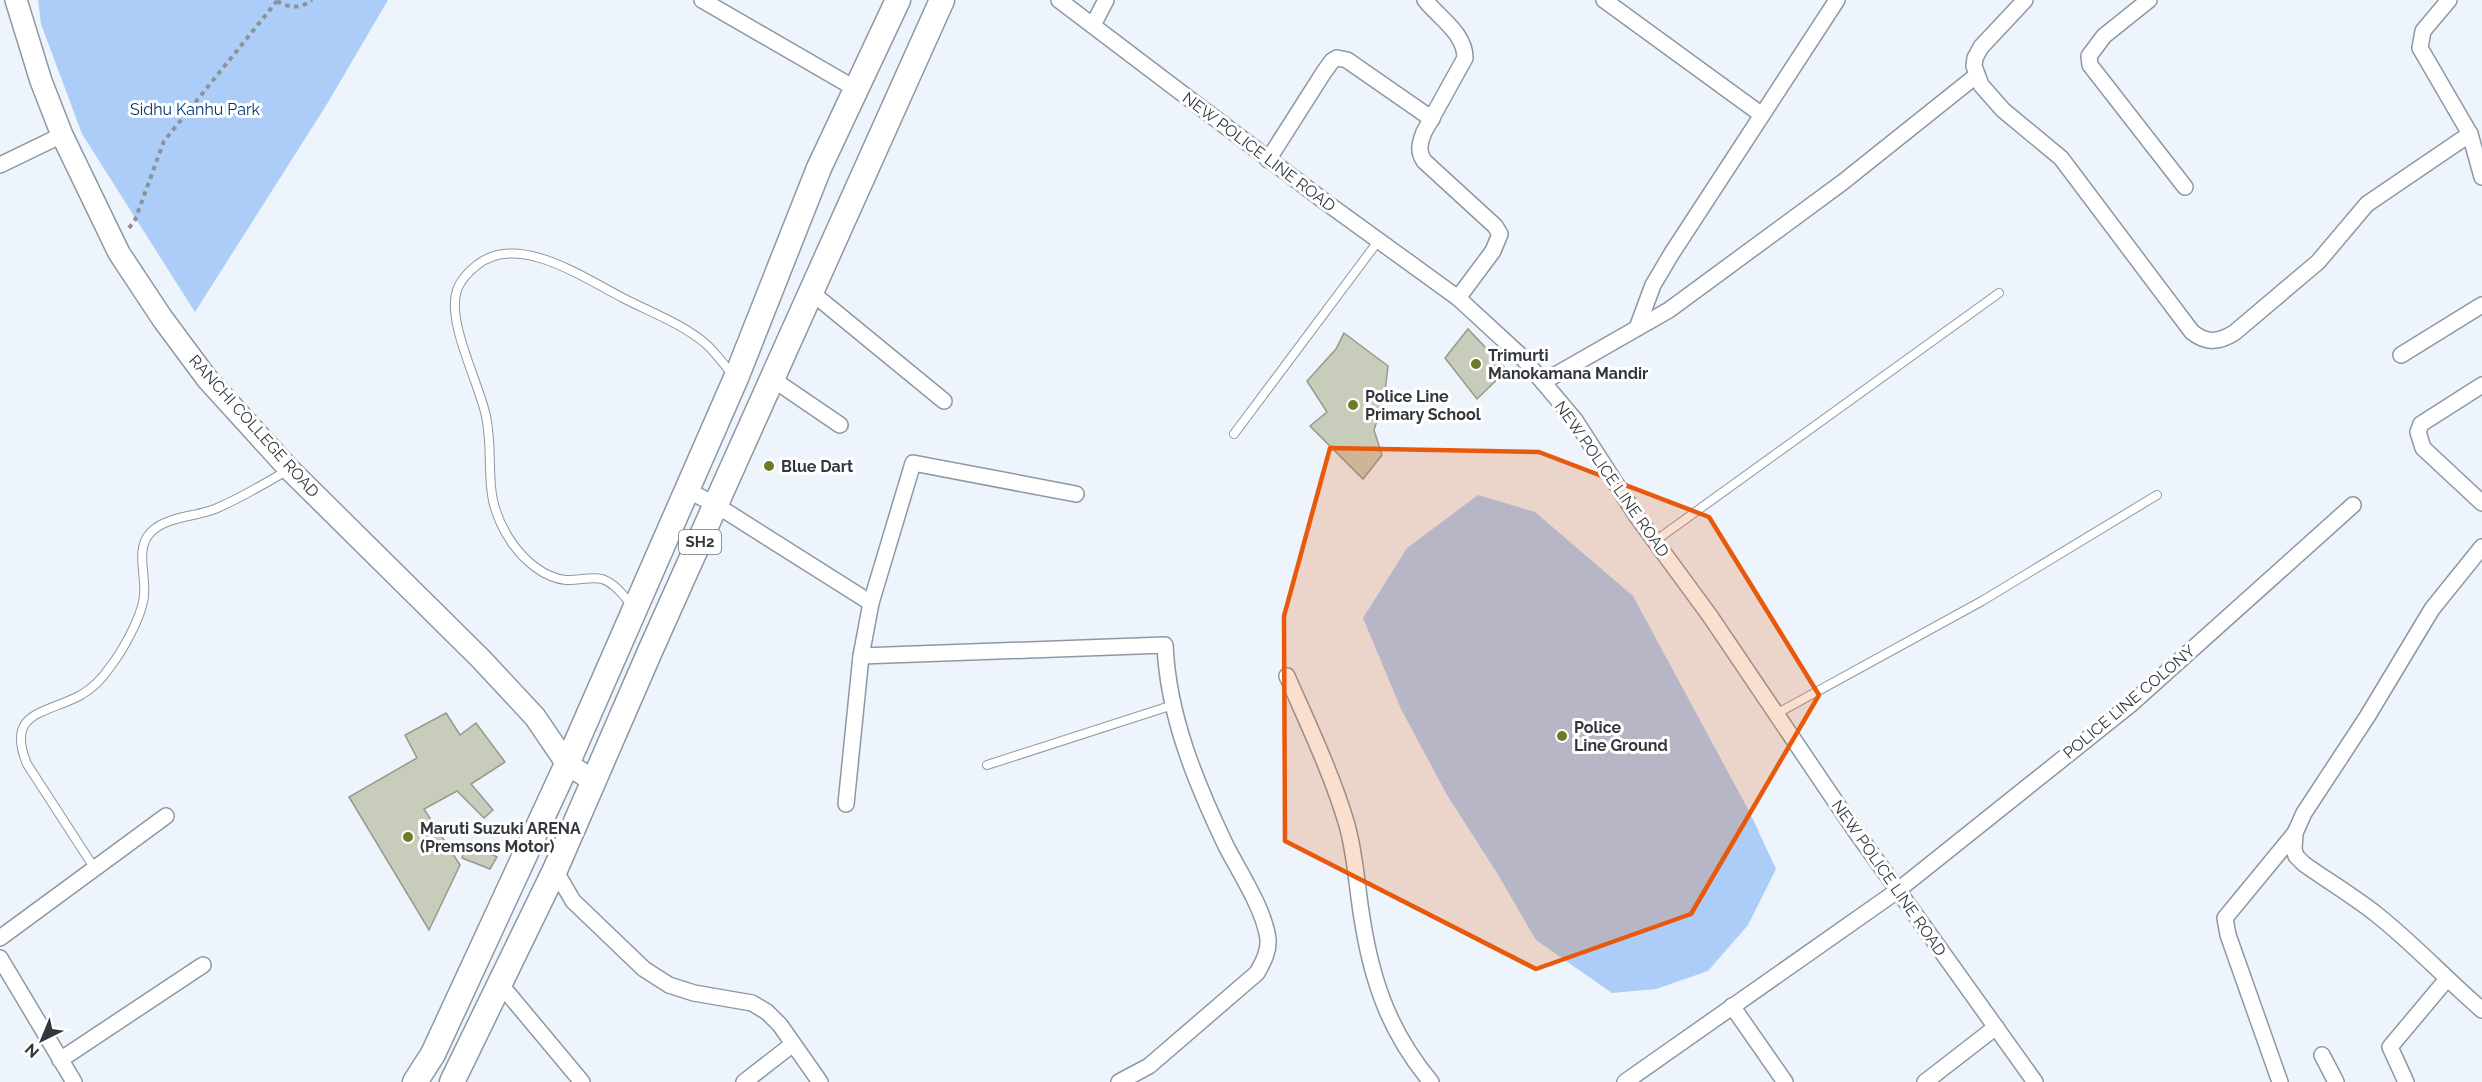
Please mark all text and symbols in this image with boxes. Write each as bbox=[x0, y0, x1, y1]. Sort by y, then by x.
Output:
street label: NEW POLICE LINE ROAD bbox=[1179, 88, 1339, 216]
park label: Sidhu Kanhu Park bbox=[130, 100, 261, 119]
place label: Trimurti Manokamana Mandir bbox=[1488, 346, 1648, 383]
street label: RANCHI COLLEGE ROAD bbox=[185, 351, 323, 501]
marker: Trimurti Manokamana Mandir bbox=[1469, 357, 1483, 371]
place label: Police Line Primary School bbox=[1365, 387, 1482, 424]
street label: NEW POLICE LINE ROAD bbox=[1551, 397, 1673, 561]
marker: Police Line Primary School bbox=[1346, 398, 1360, 412]
place label: Blue Dart bbox=[781, 457, 853, 476]
marker: Blue Dart bbox=[762, 459, 776, 473]
road number: SH2 bbox=[679, 530, 721, 554]
street label: POLICE LINE COLONY bbox=[2059, 641, 2199, 763]
place label: Police Line Ground bbox=[1574, 718, 1668, 755]
marker: Police Line Ground bbox=[1555, 729, 1569, 743]
street label: NEW POLICE LINE ROAD bbox=[1828, 796, 1950, 960]
place label: Maruti Suzuki ARENA (Premsons Motor) bbox=[420, 819, 581, 856]
marker: Maruti Suzuki ARENA (Premsons Motor) bbox=[401, 830, 415, 844]
north arrow bbox=[12, 1010, 72, 1070]
text: N bbox=[21, 1039, 43, 1062]

